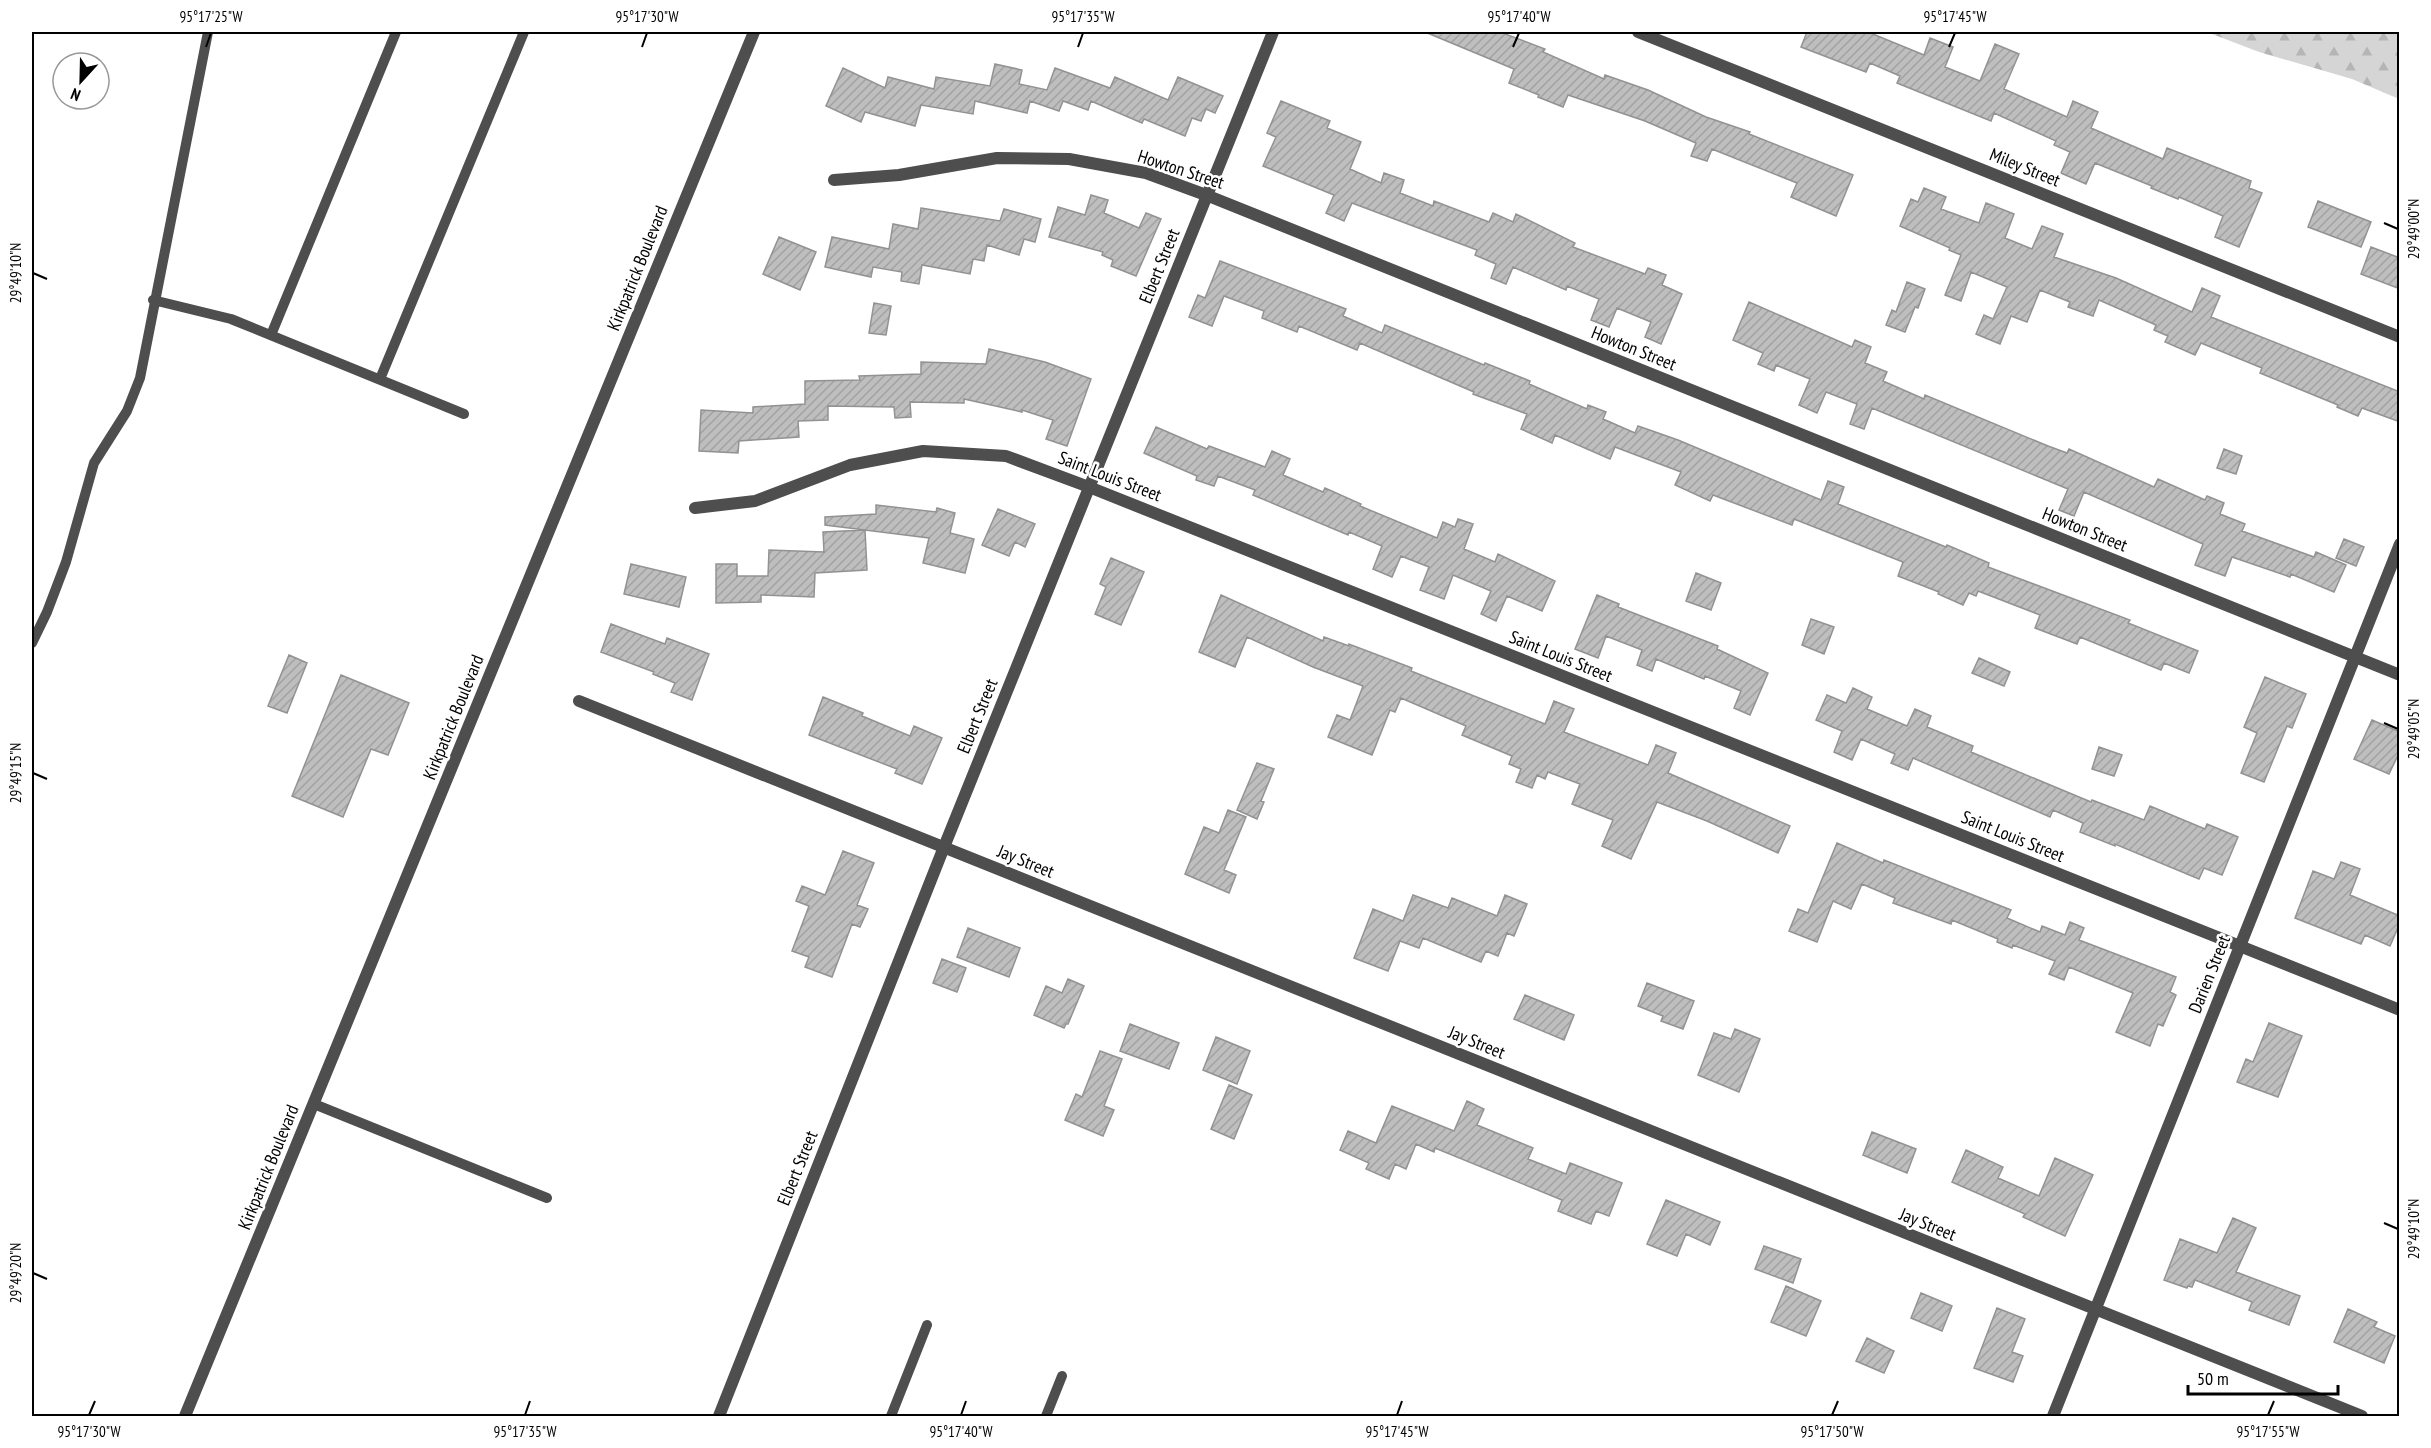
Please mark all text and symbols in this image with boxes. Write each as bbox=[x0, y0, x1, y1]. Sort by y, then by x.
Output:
text: 95°17'25"W bbox=[179, 7, 243, 26]
text: 95°17'30"W bbox=[615, 7, 679, 26]
text: 95°17'35"W bbox=[1051, 7, 1115, 26]
text: 95°17'40"W bbox=[1487, 7, 1551, 26]
text: 95°17'45"W bbox=[1923, 7, 1987, 26]
north arrow bbox=[51, 51, 111, 111]
text: N bbox=[68, 84, 83, 106]
street label: Miley Street bbox=[1986, 142, 2064, 192]
street label: Howton Street bbox=[1135, 144, 1227, 194]
text: 29°49'00"N bbox=[2404, 199, 2423, 259]
street label: Kirkpatrick Boulevard bbox=[602, 202, 672, 334]
street label: Elbert Street bbox=[1134, 225, 1184, 307]
text: 29°49'10"N bbox=[6, 243, 25, 303]
street label: Howton Street bbox=[1588, 321, 1680, 375]
street label: Saint Louis Street bbox=[1055, 446, 1165, 506]
street label: Howton Street bbox=[2039, 502, 2131, 556]
street label: Saint Louis Street bbox=[1506, 625, 1616, 687]
street label: Kirkpatrick Boulevard bbox=[418, 651, 488, 783]
street label: Elbert Street bbox=[952, 675, 1002, 757]
text: 29°49'05"N bbox=[2404, 699, 2423, 759]
text: 29°49'15"N bbox=[6, 743, 25, 803]
street label: Saint Louis Street bbox=[1958, 805, 2068, 867]
street label: Jay Street bbox=[993, 839, 1058, 883]
street label: Darien Street bbox=[2183, 932, 2235, 1016]
street label: Jay Street bbox=[1444, 1020, 1509, 1064]
street label: Kirkpatrick Boulevard bbox=[233, 1101, 303, 1233]
street label: Elbert Street bbox=[772, 1127, 822, 1209]
text: 29°49'10"N bbox=[2404, 1199, 2423, 1259]
street label: Jay Street bbox=[1895, 1202, 1960, 1246]
text: 29°49'20"N bbox=[6, 1243, 25, 1303]
scale bar bbox=[2188, 1358, 2338, 1396]
text: 50 m bbox=[2197, 1367, 2229, 1390]
text: 95°17'30"W bbox=[57, 1422, 121, 1441]
text: 95°17'35"W bbox=[493, 1422, 557, 1441]
text: 95°17'40"W bbox=[929, 1422, 993, 1441]
text: 95°17'45"W bbox=[1365, 1422, 1429, 1441]
text: 95°17'50"W bbox=[1800, 1422, 1864, 1441]
text: 95°17'55"W bbox=[2236, 1422, 2300, 1441]

